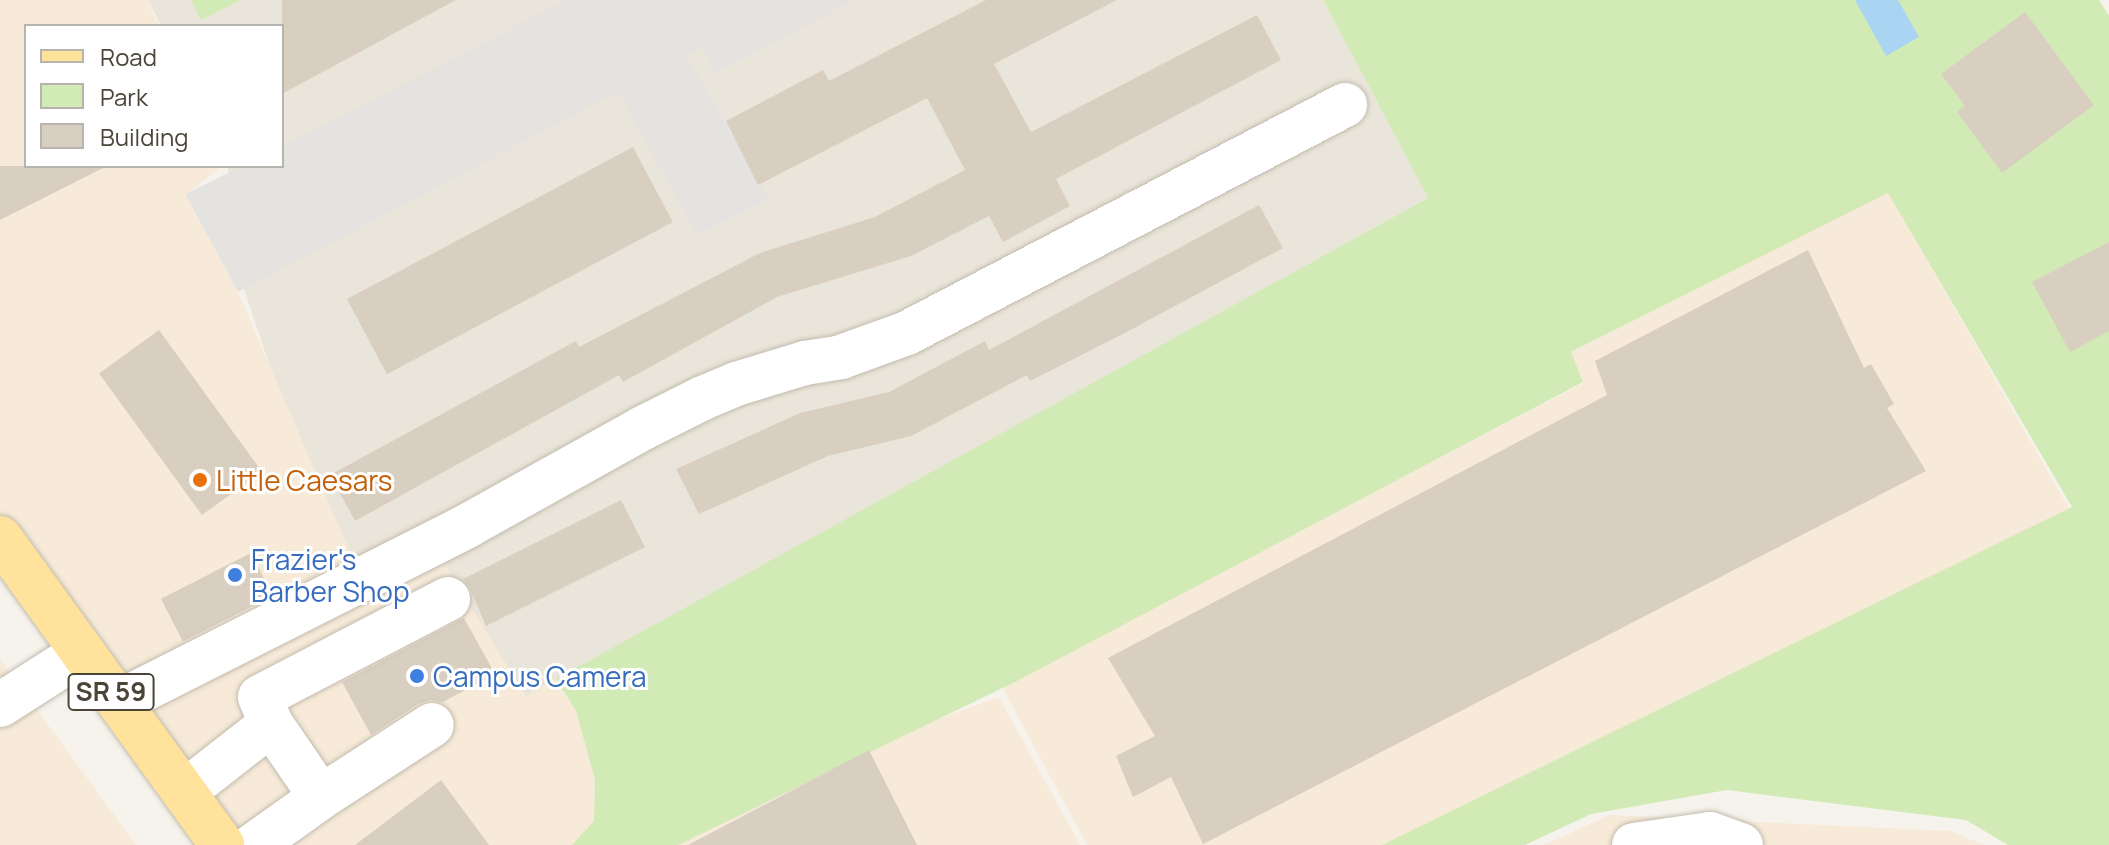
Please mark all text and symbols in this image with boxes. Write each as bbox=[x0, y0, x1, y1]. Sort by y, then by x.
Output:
legend bbox=[24, 24, 284, 168]
text: Road bbox=[100, 40, 157, 73]
text: Park bbox=[100, 80, 148, 113]
text: Building bbox=[100, 120, 188, 153]
place label: Little Caesars bbox=[216, 463, 393, 497]
marker: Little Caesars bbox=[191, 471, 209, 489]
place label: Frazier's Barber Shop bbox=[251, 542, 409, 608]
marker: Frazier's Barber Shop bbox=[226, 566, 244, 584]
place label: Campus Camera bbox=[433, 659, 647, 693]
marker: Campus Camera bbox=[408, 667, 426, 685]
road number: SR 59 bbox=[67, 670, 155, 714]

